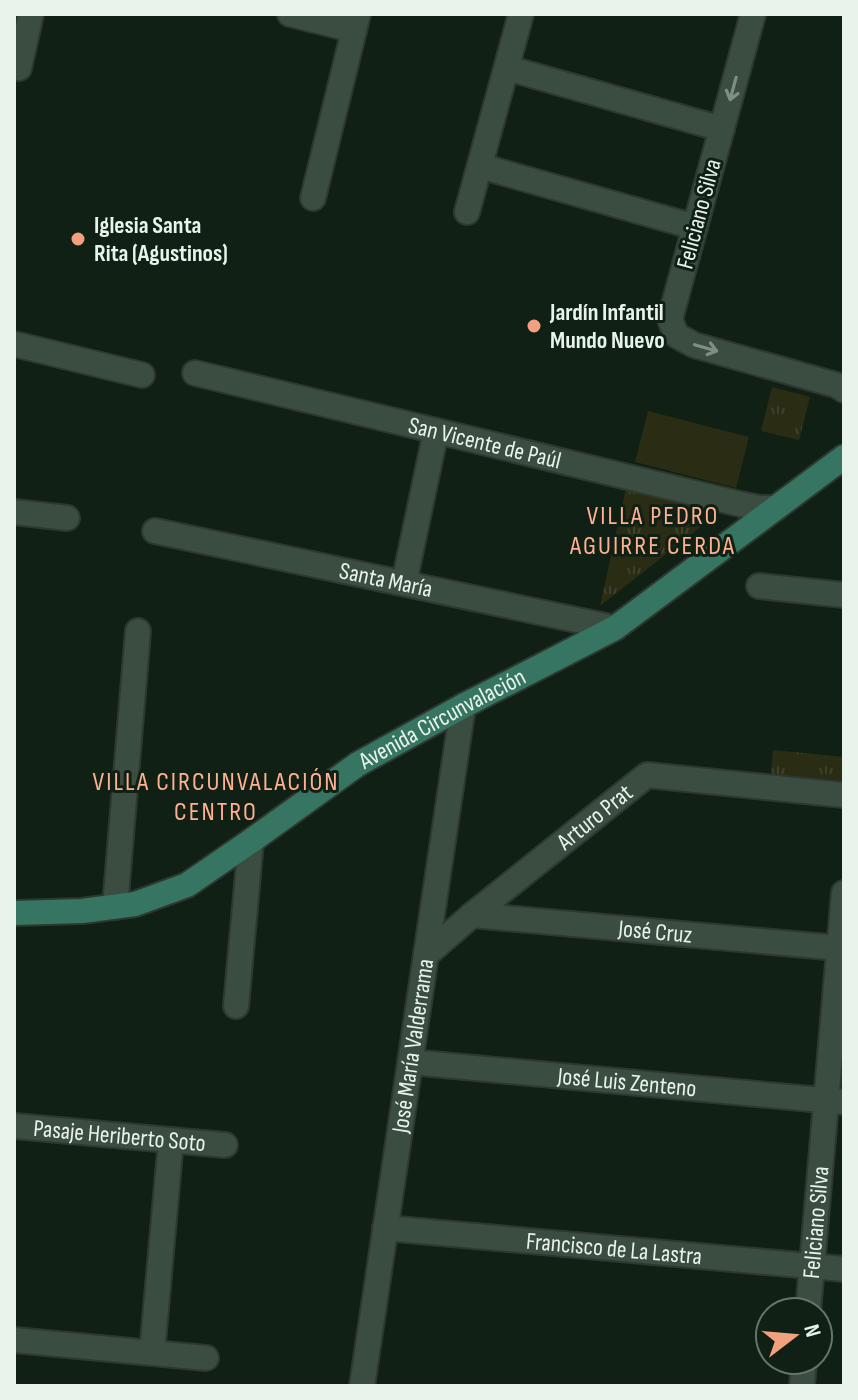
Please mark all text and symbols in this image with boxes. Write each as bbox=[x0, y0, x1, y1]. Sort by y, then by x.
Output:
one-way arrow bbox=[724, 76, 739, 102]
street label: Feliciano Silva bbox=[670, 156, 728, 272]
place label: Iglesia Santa Rita (Agustinos) bbox=[94, 211, 228, 268]
marker: Iglesia Santa Rita (Agustinos) bbox=[69, 230, 87, 248]
place label: Jardín Infantil Mundo Nuevo bbox=[549, 298, 665, 355]
marker: Jardín Infantil Mundo Nuevo bbox=[525, 317, 543, 335]
one-way arrow bbox=[693, 342, 718, 356]
street label: San Vicente de Paúl bbox=[405, 410, 564, 475]
district label: VILLA PEDRO AGUIRRE CERDA bbox=[569, 501, 736, 562]
street label: Santa María bbox=[337, 556, 435, 604]
street label: Avenida Circunvalación bbox=[353, 662, 530, 776]
district label: VILLA CIRCUNVALACIÓN CENTRO bbox=[93, 767, 339, 828]
street label: Arturo Prat bbox=[550, 778, 638, 857]
street label: José Cruz bbox=[616, 914, 694, 949]
street label: José María Valderrama bbox=[385, 957, 440, 1136]
street label: José Luis Zenteno bbox=[555, 1061, 698, 1103]
street label: Pasaje Heriberto Soto bbox=[32, 1113, 207, 1158]
street label: Feliciano Silva bbox=[796, 1165, 835, 1280]
street label: Francisco de La Lastra bbox=[525, 1226, 703, 1271]
north arrow bbox=[754, 1296, 834, 1376]
text: N bbox=[797, 1322, 826, 1340]

